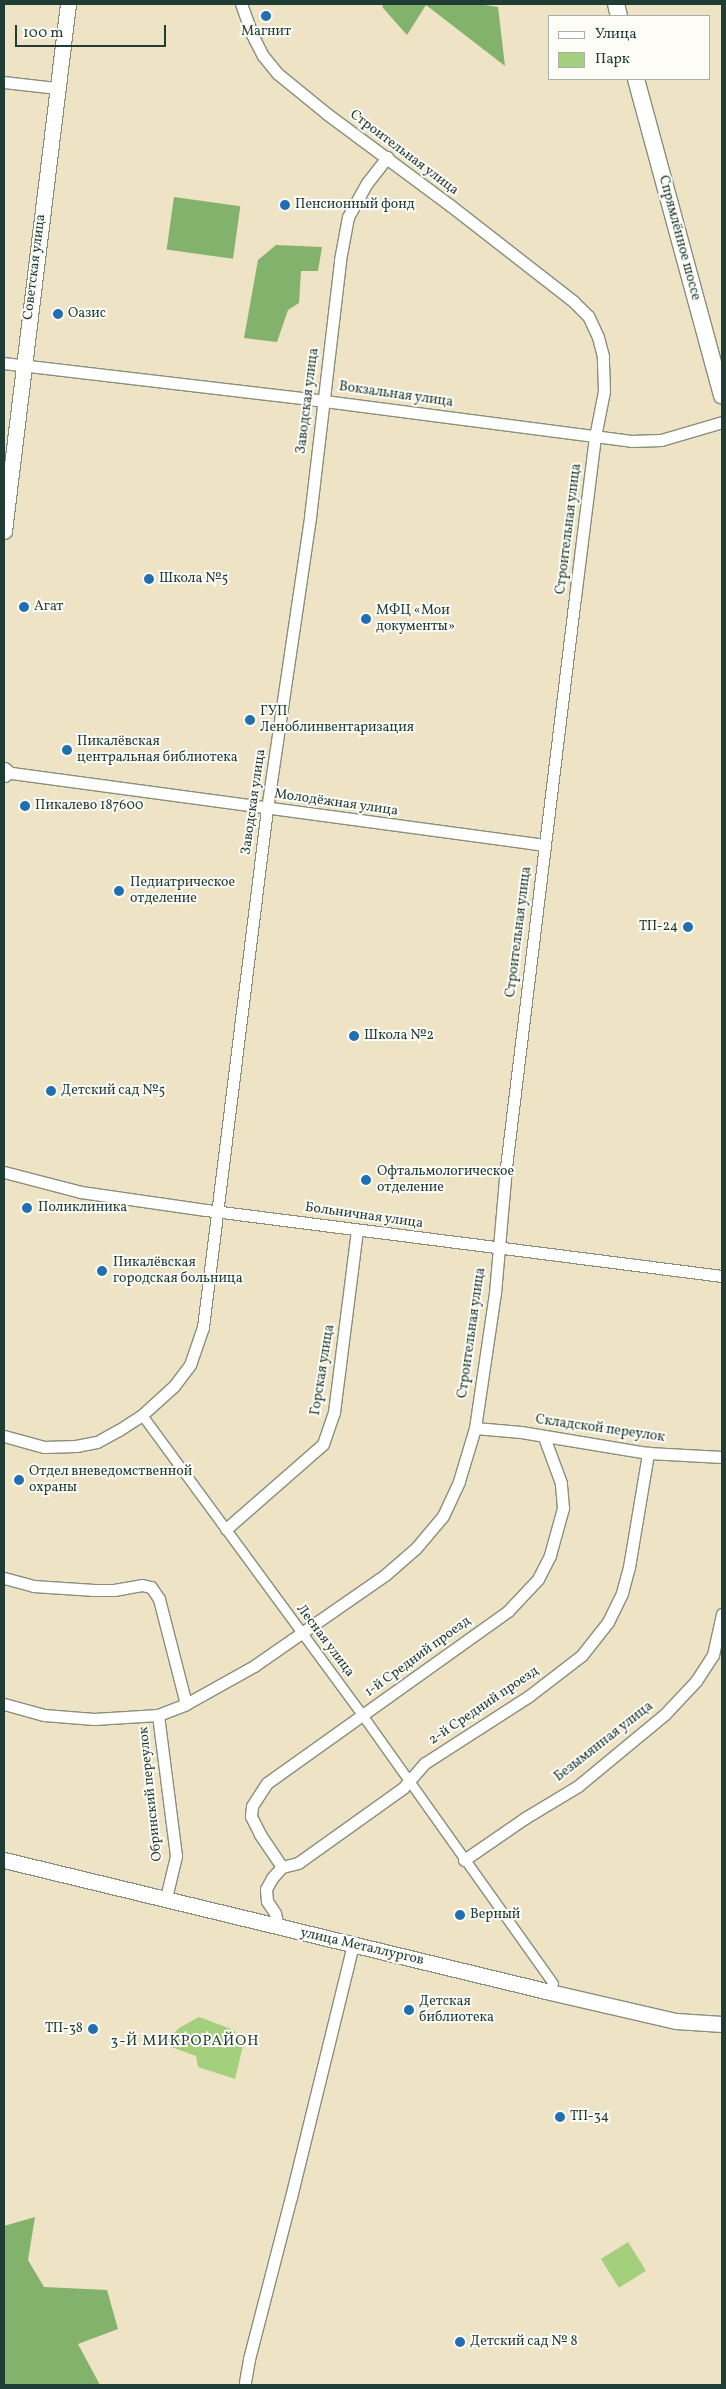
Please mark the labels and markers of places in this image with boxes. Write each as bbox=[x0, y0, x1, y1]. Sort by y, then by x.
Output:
marker: Магнит bbox=[260, 10, 272, 22]
place label: Магнит bbox=[241, 24, 291, 40]
place label: Пенсионный фонд bbox=[295, 197, 415, 213]
marker: Пенсионный фонд bbox=[279, 199, 291, 211]
place label: Оазис bbox=[68, 306, 106, 322]
marker: Оазис bbox=[52, 308, 64, 320]
place label: Школа №5 bbox=[159, 571, 228, 587]
marker: Школа №5 bbox=[143, 573, 155, 585]
place label: Агат bbox=[34, 599, 63, 615]
marker: Агат bbox=[18, 601, 30, 613]
place label: МФЦ «Мои документы» bbox=[376, 603, 455, 636]
marker: МФЦ «Мои документы» bbox=[360, 613, 372, 625]
place label: ГУП Леноблинвентаризация bbox=[260, 704, 414, 736]
marker: ГУП Леноблинвентаризация bbox=[244, 714, 256, 726]
place label: Пикалёвская центральная библиотека bbox=[77, 734, 238, 766]
marker: Пикалёвская центральная библиотека bbox=[61, 744, 73, 756]
place label: Пикалево 187600 bbox=[35, 798, 143, 814]
marker: Пикалево 187600 bbox=[19, 800, 31, 812]
place label: Педиатрическое отделение bbox=[130, 875, 235, 908]
marker: Педиатрическое отделение bbox=[112, 884, 126, 898]
place label: ТП-24 bbox=[639, 919, 678, 935]
marker: ТП-24 bbox=[682, 921, 694, 933]
place label: Школа №2 bbox=[364, 1028, 434, 1044]
marker: Школа №2 bbox=[348, 1030, 360, 1042]
place label: Детский сад №5 bbox=[61, 1083, 165, 1099]
marker: Детский сад №5 bbox=[45, 1085, 57, 1097]
place label: Офтальмологическое отделение bbox=[377, 1164, 514, 1196]
marker: Офтальмологическое отделение bbox=[359, 1173, 373, 1187]
place label: Поликлиника bbox=[38, 1200, 127, 1216]
marker: Поликлиника bbox=[20, 1201, 34, 1215]
place label: Пикалёвская городская больница bbox=[113, 1255, 243, 1288]
marker: Пикалёвская городская больница bbox=[95, 1264, 109, 1278]
place label: Отдел вневедомственной охраны bbox=[29, 1464, 192, 1496]
marker: Отдел вневедомственной охраны bbox=[13, 1474, 25, 1486]
place label: Верный bbox=[470, 1907, 520, 1923]
marker: Верный bbox=[454, 1909, 466, 1921]
place label: Детская библиотека bbox=[419, 1994, 494, 2026]
marker: Детская библиотека bbox=[403, 2004, 415, 2016]
place label: ТП-38 bbox=[45, 2021, 83, 2037]
marker: ТП-38 bbox=[87, 2023, 99, 2035]
place label: ТП-34 bbox=[570, 2109, 609, 2125]
marker: ТП-34 bbox=[554, 2111, 566, 2123]
place label: Детский сад № 8 bbox=[470, 2334, 578, 2350]
marker: Детский сад № 8 bbox=[454, 2336, 466, 2348]

